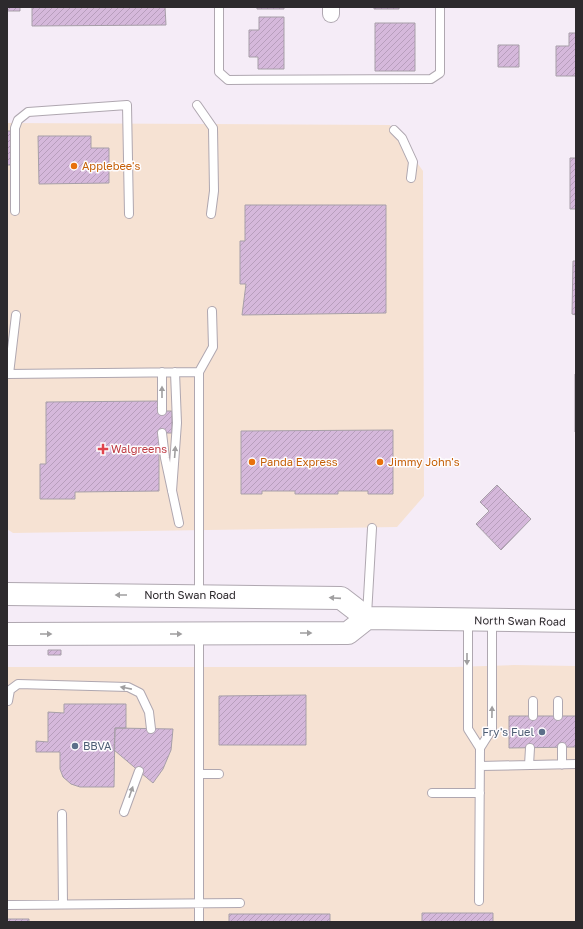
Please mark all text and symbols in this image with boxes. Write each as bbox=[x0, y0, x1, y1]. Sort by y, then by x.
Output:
place label: Applebee's bbox=[82, 159, 141, 172]
marker: Applebee's bbox=[69, 161, 79, 171]
one-way arrow bbox=[159, 385, 165, 398]
place label: Walgreens bbox=[111, 442, 167, 455]
marker: Walgreens bbox=[98, 444, 108, 454]
one-way arrow bbox=[171, 446, 178, 458]
place label: Panda Express bbox=[260, 455, 338, 468]
place label: Jimmy John's bbox=[388, 455, 460, 468]
marker: Panda Express bbox=[247, 457, 257, 467]
marker: Jimmy John's bbox=[375, 457, 385, 467]
street label: North Swan Road bbox=[144, 588, 236, 601]
one-way arrow bbox=[114, 592, 127, 598]
one-way arrow bbox=[329, 594, 341, 601]
street label: North Swan Road bbox=[474, 613, 566, 628]
one-way arrow bbox=[300, 630, 313, 636]
one-way arrow bbox=[40, 631, 53, 637]
one-way arrow bbox=[170, 631, 183, 637]
one-way arrow bbox=[464, 653, 470, 666]
one-way arrow bbox=[120, 685, 132, 691]
one-way arrow bbox=[489, 705, 495, 718]
place label: Fry's Fuel bbox=[482, 725, 534, 738]
marker: Fry's Fuel bbox=[537, 727, 547, 737]
place label: BBVA bbox=[83, 739, 112, 752]
marker: BBVA bbox=[70, 741, 80, 751]
one-way arrow bbox=[129, 785, 135, 797]

